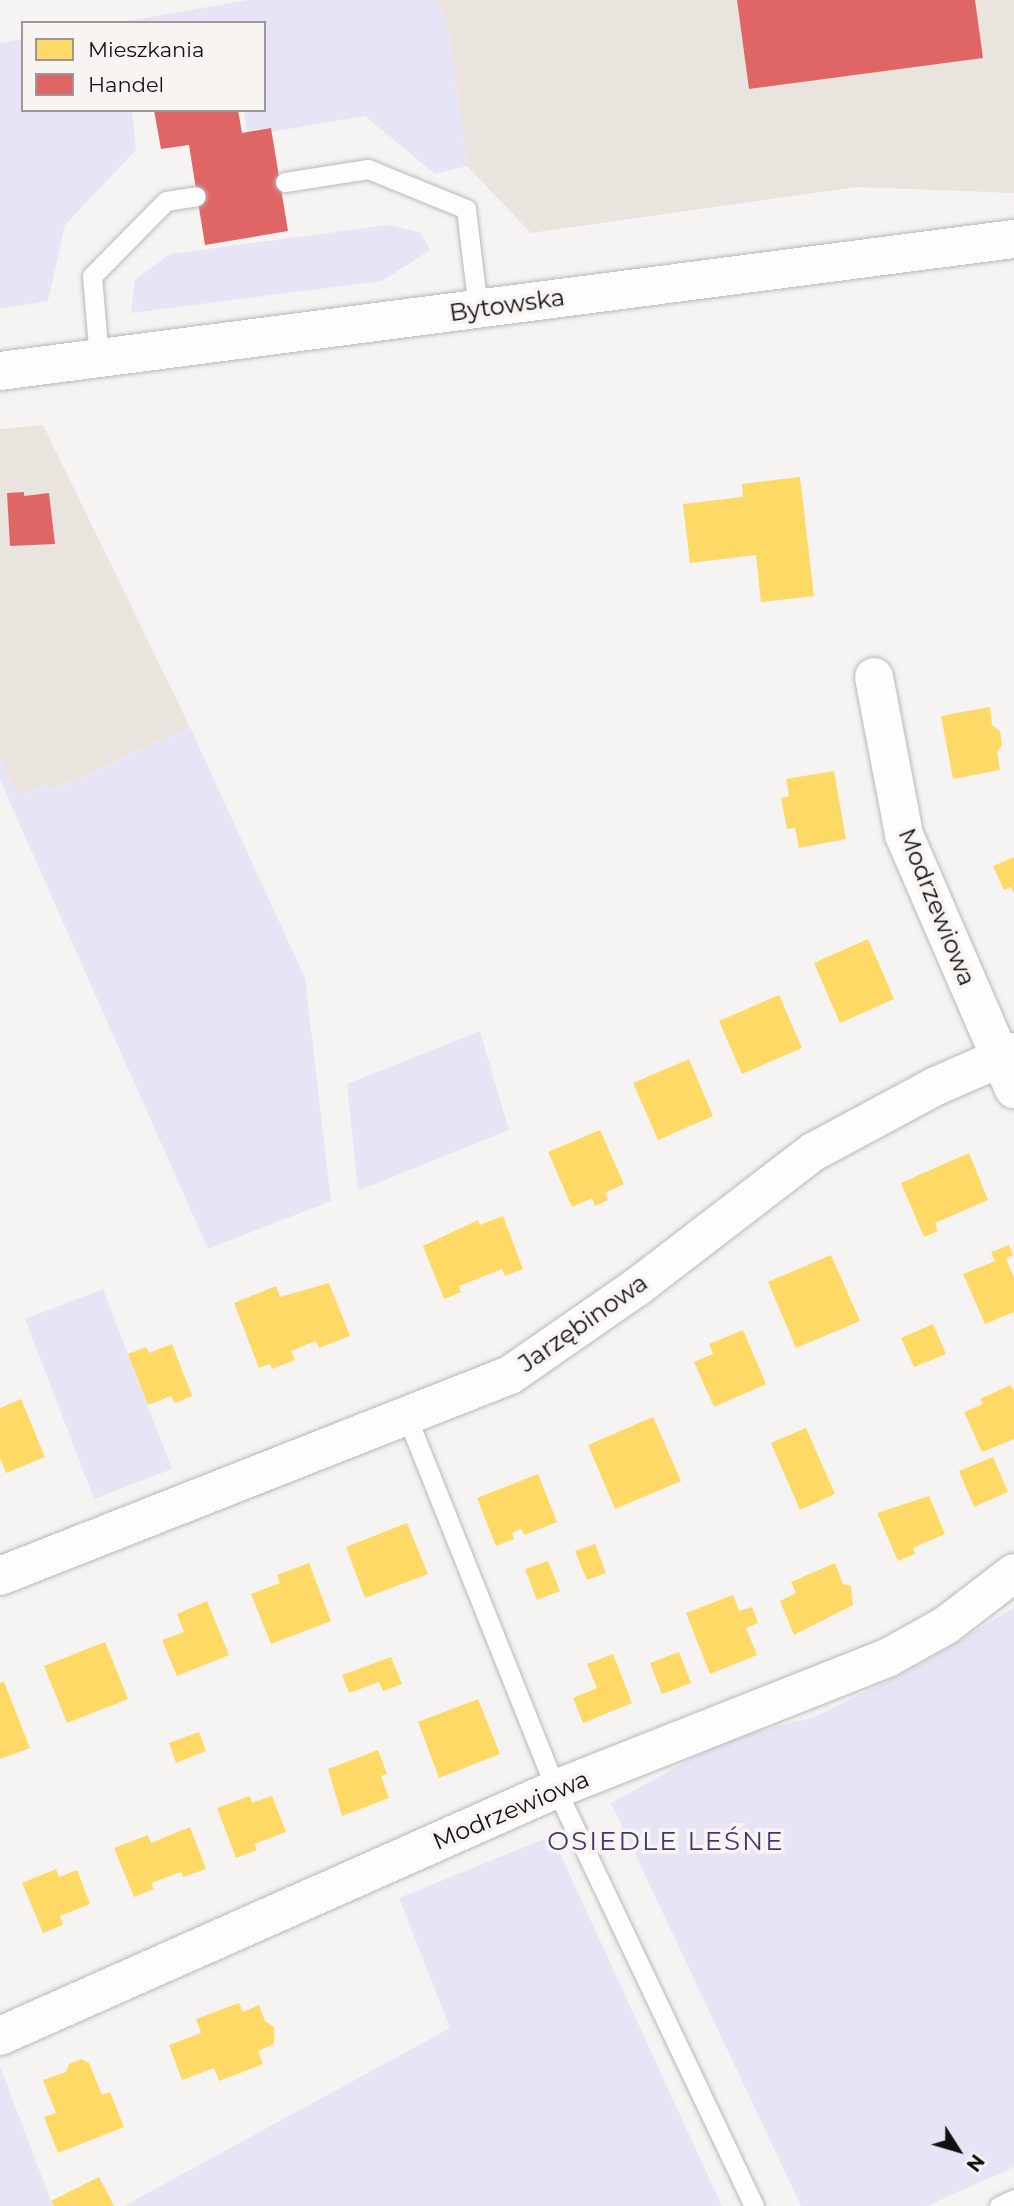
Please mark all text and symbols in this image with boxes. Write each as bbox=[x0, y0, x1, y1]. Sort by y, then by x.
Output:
legend bbox=[21, 21, 266, 112]
text: Mieszkania bbox=[88, 37, 204, 62]
text: Handel bbox=[88, 72, 164, 97]
street label: Bytowska bbox=[447, 283, 567, 327]
street label: Modrzewiowa bbox=[892, 824, 982, 990]
street label: Jarzębinowa bbox=[513, 1268, 653, 1378]
street label: Modrzewiowa bbox=[428, 1764, 594, 1856]
district label: OSIEDLE LEŚNE bbox=[549, 1826, 783, 1858]
north arrow bbox=[923, 2115, 993, 2185]
text: N bbox=[961, 2150, 989, 2176]

